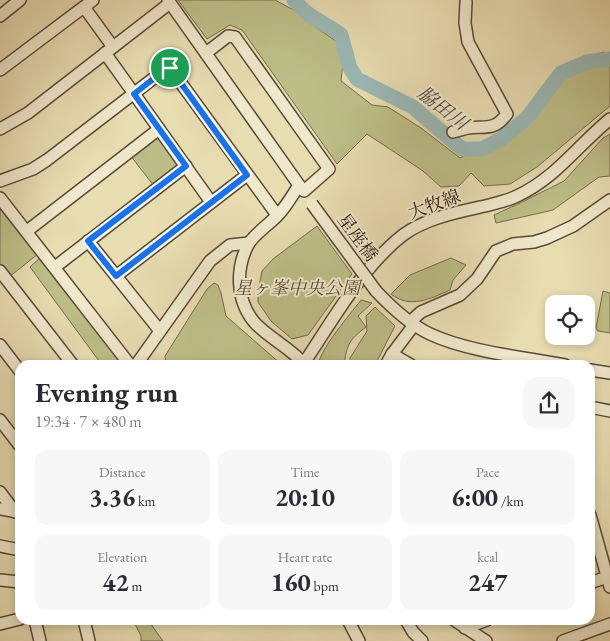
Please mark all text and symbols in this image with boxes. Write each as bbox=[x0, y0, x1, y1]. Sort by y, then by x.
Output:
pin bbox=[149, 47, 191, 89]
icon: arrive bbox=[156, 54, 184, 82]
water label: 脇田川 bbox=[413, 81, 475, 137]
street label: 大牧線 bbox=[405, 184, 463, 224]
street label: 星座橋 bbox=[333, 208, 383, 266]
park label: 星ヶ峯中央公園 bbox=[234, 276, 363, 299]
map controls bbox=[545, 295, 595, 345]
button: locate bbox=[545, 295, 595, 345]
text: Evening run bbox=[35, 374, 178, 410]
button: share bbox=[523, 377, 575, 429]
text: 19:34 · 7 × 480 m bbox=[35, 411, 142, 432]
text: Distance bbox=[99, 463, 146, 481]
text: Time bbox=[290, 463, 320, 481]
text: Pace bbox=[476, 463, 499, 481]
text: 3.36 bbox=[89, 481, 135, 513]
text: 20:10 bbox=[275, 481, 335, 513]
text: 6:00 bbox=[451, 481, 498, 513]
text: km bbox=[135, 492, 155, 510]
text: /km bbox=[498, 492, 524, 510]
text: Elevation bbox=[97, 548, 148, 566]
text: Heart rate bbox=[278, 548, 332, 566]
text: kcal bbox=[477, 548, 498, 566]
text: 42 bbox=[102, 566, 129, 598]
text: 160 bbox=[271, 566, 311, 598]
text: 247 bbox=[468, 566, 508, 598]
text: m bbox=[129, 577, 142, 595]
text: bpm bbox=[311, 577, 339, 595]

